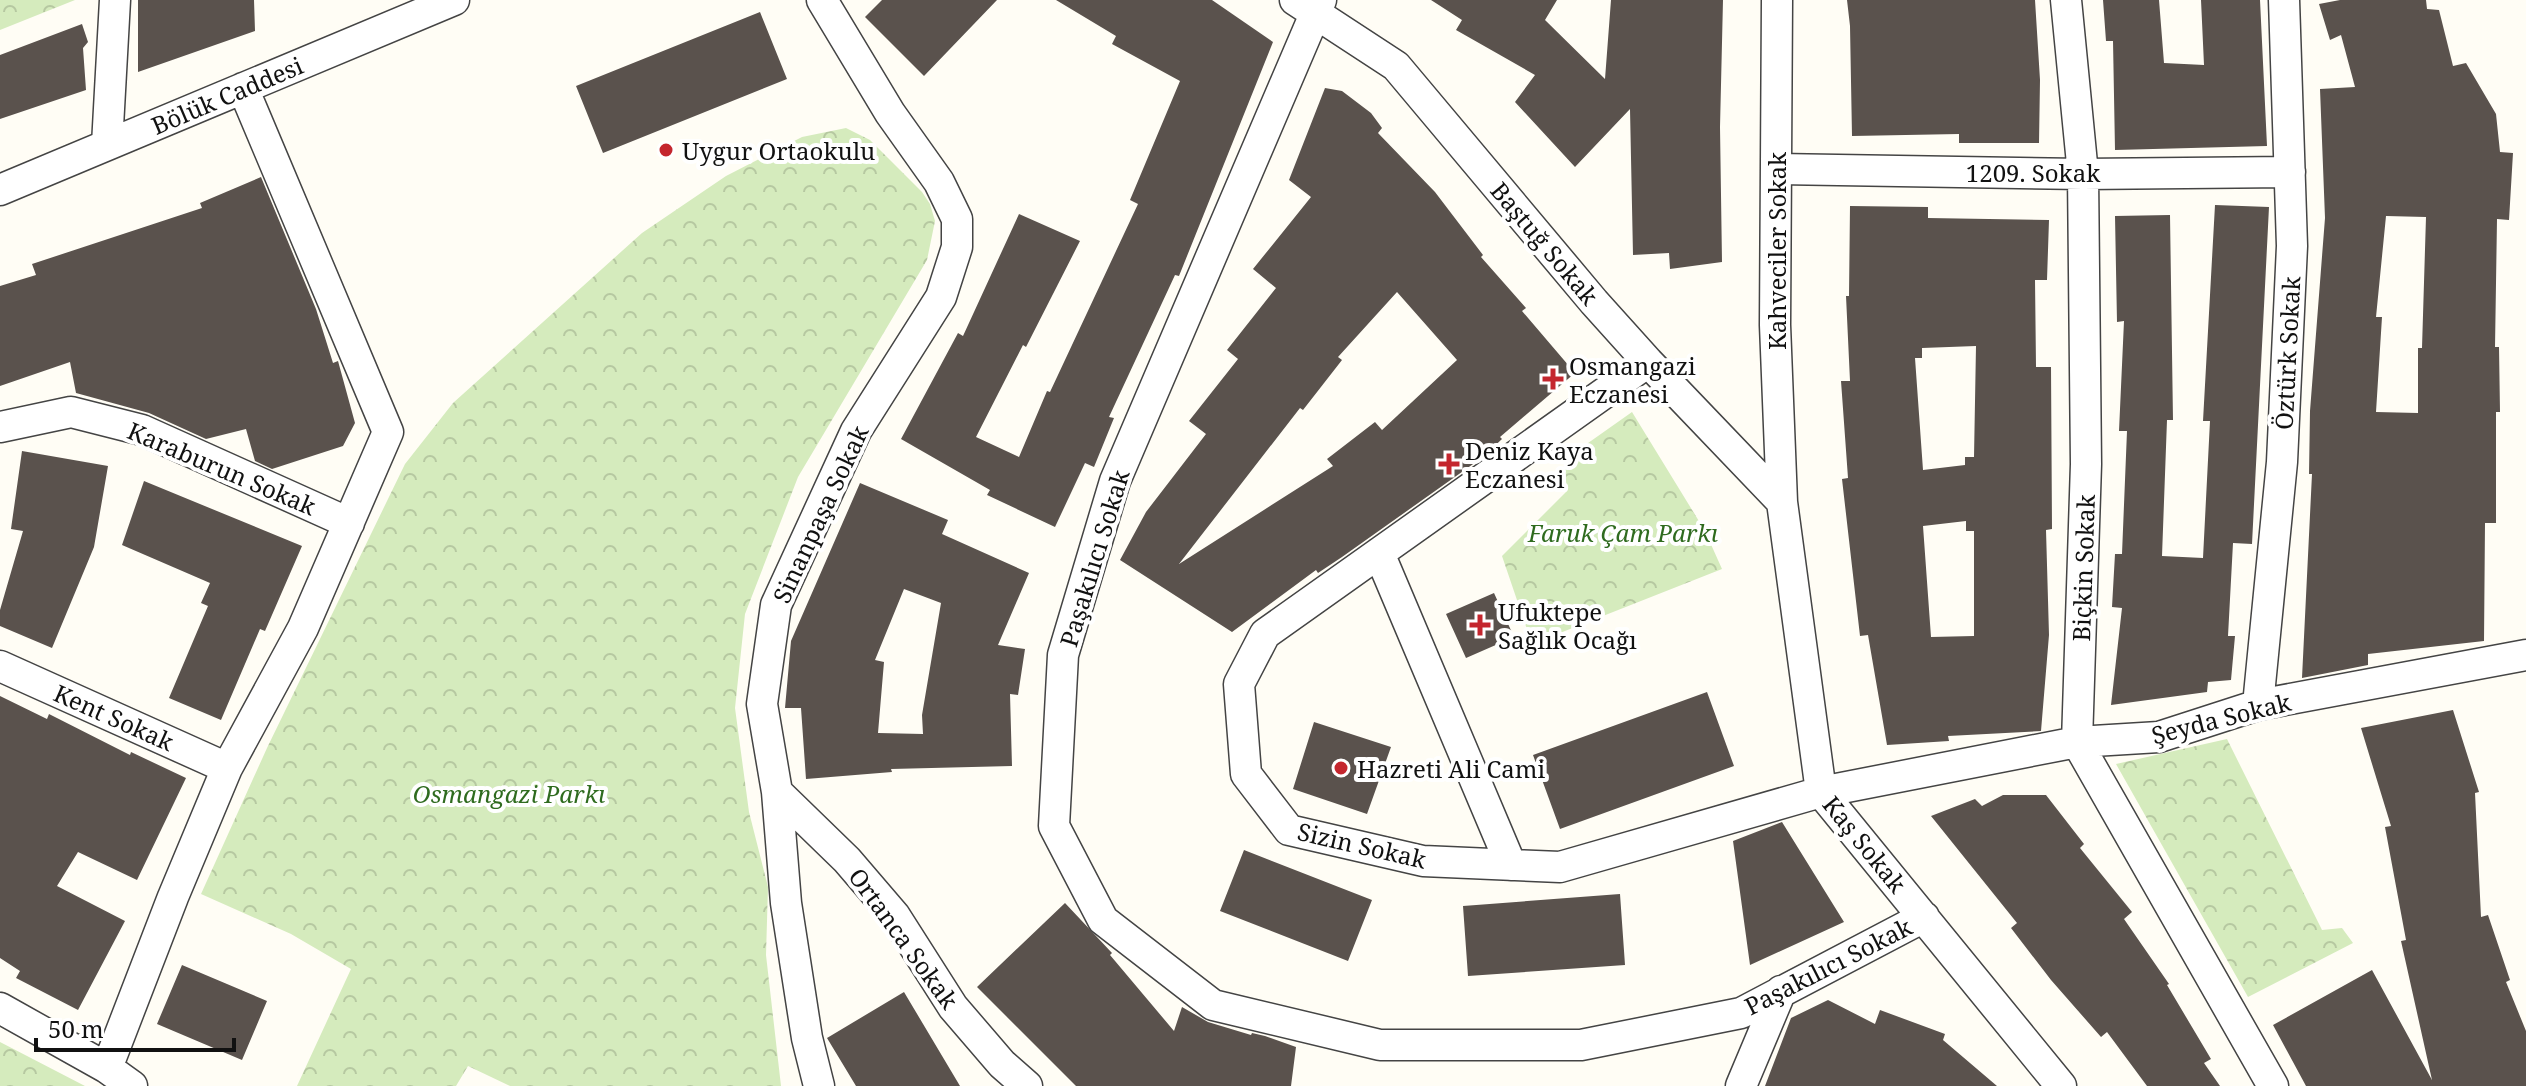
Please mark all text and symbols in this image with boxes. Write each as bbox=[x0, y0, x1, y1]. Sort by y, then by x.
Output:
street label: Bölük Caddesi bbox=[146, 48, 308, 142]
place label: Uygur Ortaokulu bbox=[682, 134, 875, 167]
marker: Uygur Ortaokulu bbox=[657, 141, 675, 159]
street label: Kahveciler Sokak bbox=[1760, 151, 1793, 350]
street label: 1209. Sokak bbox=[1966, 156, 2101, 189]
street label: Baştuğ Sokak bbox=[1484, 174, 1607, 312]
street label: Öztürk Sokak bbox=[2266, 274, 2308, 431]
place label: Osmangazi Eczanesi bbox=[1569, 349, 1696, 410]
marker: Osmangazi Eczanesi bbox=[1544, 370, 1562, 388]
street label: Karaburun Sokak bbox=[123, 413, 322, 523]
street label: Sinanpaşa Sokak bbox=[764, 419, 876, 608]
place label: Deniz Kaya Eczanesi bbox=[1465, 434, 1594, 495]
marker: Deniz Kaya Eczanesi bbox=[1440, 455, 1458, 473]
street label: Paşakılıcı Sokak bbox=[1051, 465, 1137, 651]
street label: Biçkin Sokak bbox=[2064, 493, 2102, 642]
park label: Faruk Çam Parkı bbox=[1527, 516, 1718, 549]
place label: Ufuktepe Sağlık Ocağı bbox=[1498, 595, 1637, 656]
marker: Ufuktepe Sağlık Ocağı bbox=[1469, 614, 1491, 636]
street label: Kent Sokak bbox=[49, 676, 180, 758]
street label: Şeyda Sokak bbox=[2148, 685, 2295, 751]
place label: Hazreti Ali Cami bbox=[1357, 752, 1546, 785]
marker: Hazreti Ali Cami bbox=[1332, 759, 1350, 777]
park label: Osmangazi Parkı bbox=[413, 777, 605, 810]
street label: Kaş Sokak bbox=[1816, 789, 1915, 900]
street label: Sizin Sokak bbox=[1295, 814, 1430, 876]
street label: Ortanca Sokak bbox=[842, 861, 967, 1016]
street label: Paşakılıcı Sokak bbox=[1739, 909, 1918, 1022]
scale bar bbox=[36, 1002, 234, 1052]
text: 50 m bbox=[48, 1012, 104, 1045]

